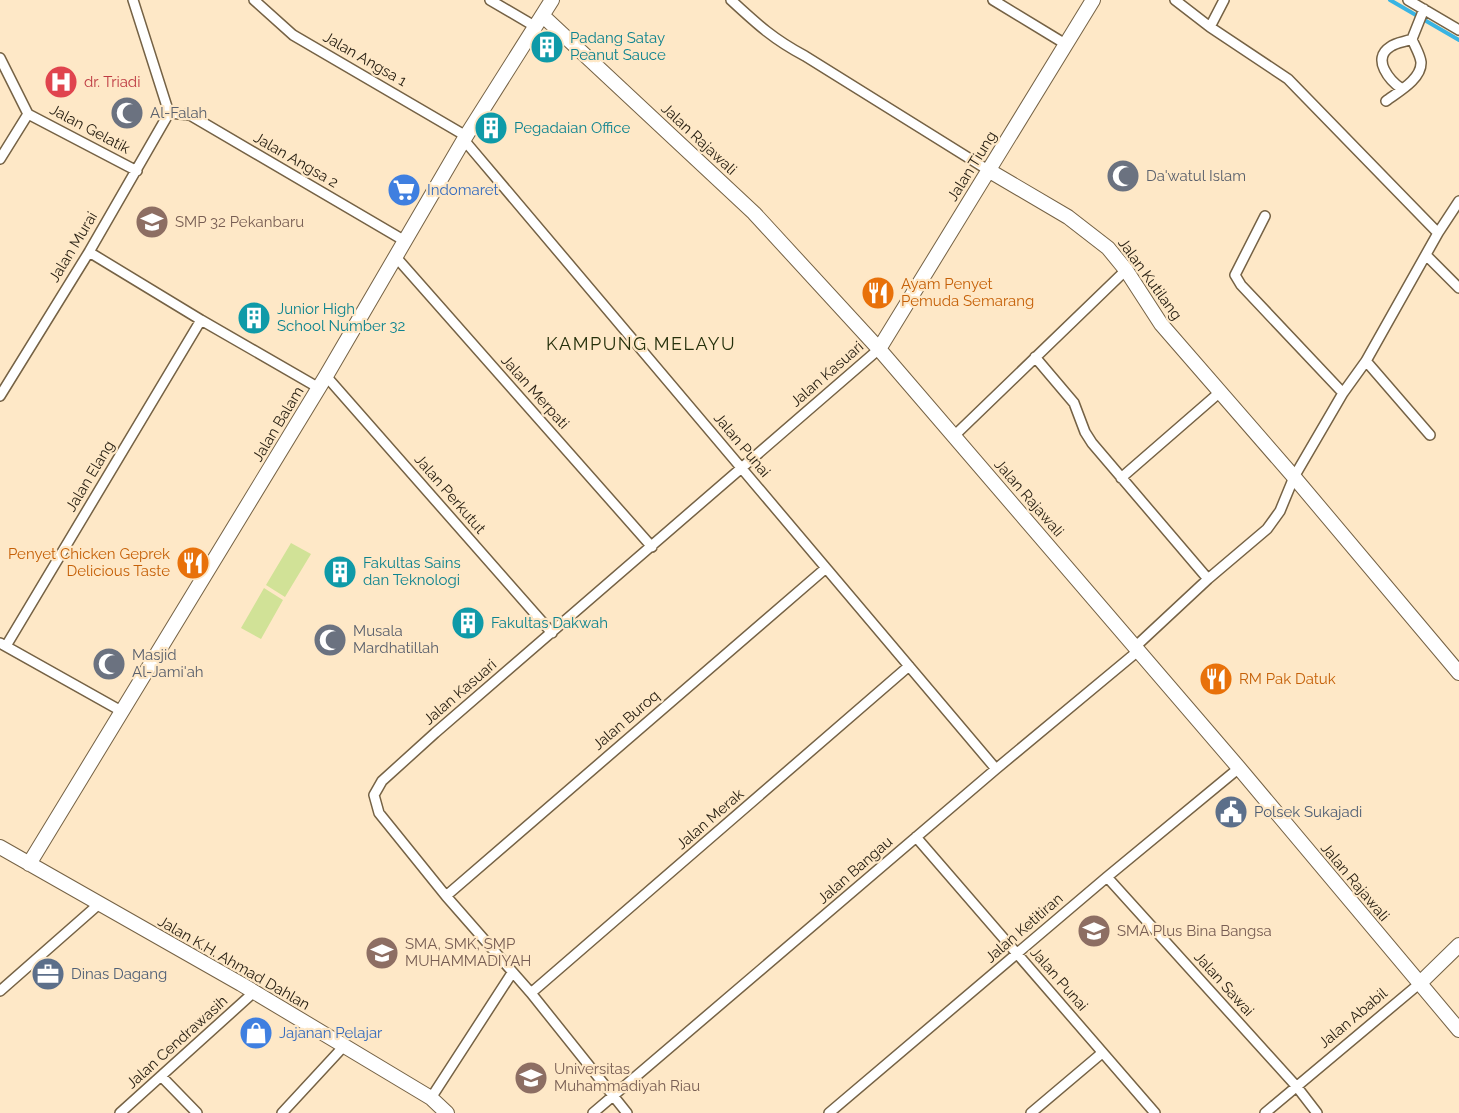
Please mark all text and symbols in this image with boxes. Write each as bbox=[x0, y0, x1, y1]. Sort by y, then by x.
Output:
street label: Jalan Angsa 1 bbox=[320, 28, 410, 90]
building icon: Padang Satay Peanut Sauce bbox=[529, 29, 565, 65]
place label: Padang Satay Peanut Sauce bbox=[570, 29, 666, 64]
hospital icon: dr. Triadi bbox=[43, 64, 79, 100]
place label: dr. Triadi bbox=[84, 73, 140, 91]
mosque icon: Al-Falah bbox=[109, 95, 145, 131]
street label: Jalan Rajawali bbox=[657, 99, 741, 179]
street label: Jalan Gelatik bbox=[47, 100, 133, 158]
place label: Al-Falah bbox=[150, 104, 207, 122]
building icon: Pegadaian Office bbox=[473, 110, 509, 146]
place label: Pegadaian Office bbox=[514, 119, 630, 137]
street label: Jalan Angsa 2 bbox=[250, 128, 342, 192]
street label: Jalan Tiung bbox=[943, 128, 1001, 204]
mosque icon: Da'watul Islam bbox=[1105, 158, 1141, 194]
place label: Da'watul Islam bbox=[1146, 167, 1246, 185]
supermarket icon: Indomaret bbox=[386, 172, 422, 208]
place label: Indomaret bbox=[427, 181, 498, 199]
school or university icon: SMP 32 Pekanbaru bbox=[134, 204, 170, 240]
street label: Jalan Murai bbox=[45, 209, 101, 285]
place label: SMP 32 Pekanbaru bbox=[175, 213, 304, 231]
street label: Jalan Kutilang bbox=[1114, 234, 1186, 324]
restaurant icon: Ayam Penyet Pemuda Semarang bbox=[860, 275, 896, 311]
place label: Ayam Penyet Pemuda Semarang bbox=[901, 275, 1034, 310]
building icon: Junior High School Number 32 bbox=[236, 300, 272, 336]
place label: Junior High School Number 32 bbox=[277, 300, 405, 335]
district label: KAMPUNG MELAYU bbox=[546, 333, 736, 354]
street label: Jalan Kasuari bbox=[787, 337, 867, 411]
street label: Jalan Merpati bbox=[497, 351, 573, 433]
street label: Jalan Balam bbox=[249, 383, 307, 465]
street label: Jalan Punai bbox=[710, 409, 774, 481]
street label: Jalan Elang bbox=[62, 437, 118, 515]
street label: Jalan Perkutut bbox=[411, 451, 489, 537]
street label: Jalan Rajawali bbox=[990, 456, 1068, 540]
place label: Penyet Chicken Geprek Delicious Taste bbox=[8, 545, 170, 580]
restaurant icon: Penyet Chicken Geprek Delicious Taste bbox=[175, 545, 211, 581]
building icon: Fakultas Sains dan Teknologi bbox=[322, 554, 358, 590]
place label: Fakultas Sains dan Teknologi bbox=[363, 554, 461, 589]
building icon: Fakultas Dakwah bbox=[450, 605, 486, 641]
place label: Fakultas Dakwah bbox=[491, 614, 608, 632]
mosque icon: Musala Mardhatillah bbox=[312, 622, 348, 658]
place label: Musala Mardhatillah bbox=[353, 622, 439, 657]
mosque icon: Masjid Al-Jami'ah bbox=[91, 646, 127, 682]
place label: Masjid Al-Jami'ah bbox=[132, 646, 204, 681]
street label: Jalan Kasuari bbox=[420, 655, 500, 729]
restaurant icon: RM Pak Datuk bbox=[1198, 661, 1234, 697]
place label: RM Pak Datuk bbox=[1239, 670, 1336, 688]
street label: Jalan Buroq bbox=[589, 686, 663, 754]
street label: Jalan Merak bbox=[673, 785, 747, 853]
public building icon: Polsek Sukajadi bbox=[1213, 794, 1249, 830]
place label: Polsek Sukajadi bbox=[1254, 803, 1362, 821]
street label: Jalan Bangau bbox=[814, 833, 896, 907]
street label: Jalan Rajawali bbox=[1317, 839, 1393, 925]
street label: Jalan Ketitiran bbox=[982, 889, 1066, 967]
street label: Jalan K.H. Ahmad Dahlan bbox=[155, 912, 313, 1014]
school or university icon: SMA Plus Bina Bangsa bbox=[1076, 913, 1112, 949]
place label: SMA Plus Bina Bangsa bbox=[1117, 922, 1272, 940]
school or university icon: SMA, SMK, SMP MUHAMMADIYAH bbox=[364, 935, 400, 971]
place label: SMA, SMK, SMP MUHAMMADIYAH bbox=[405, 935, 531, 970]
street label: Jalan Punai bbox=[1026, 943, 1092, 1015]
street label: Jalan Sawai bbox=[1190, 948, 1258, 1020]
office icon: Dinas Dagang bbox=[30, 956, 66, 992]
place label: Dinas Dagang bbox=[71, 965, 167, 983]
street label: Jalan Ababil bbox=[1315, 984, 1392, 1052]
street label: Jalan Cendrawasih bbox=[123, 992, 231, 1092]
shop icon: Jajanan Pelajar bbox=[238, 1015, 274, 1051]
place label: Jajanan Pelajar bbox=[279, 1024, 383, 1042]
school or university icon: Universitas Muhammadiyah Riau bbox=[513, 1060, 549, 1096]
place label: Universitas Muhammadiyah Riau bbox=[554, 1060, 700, 1095]

